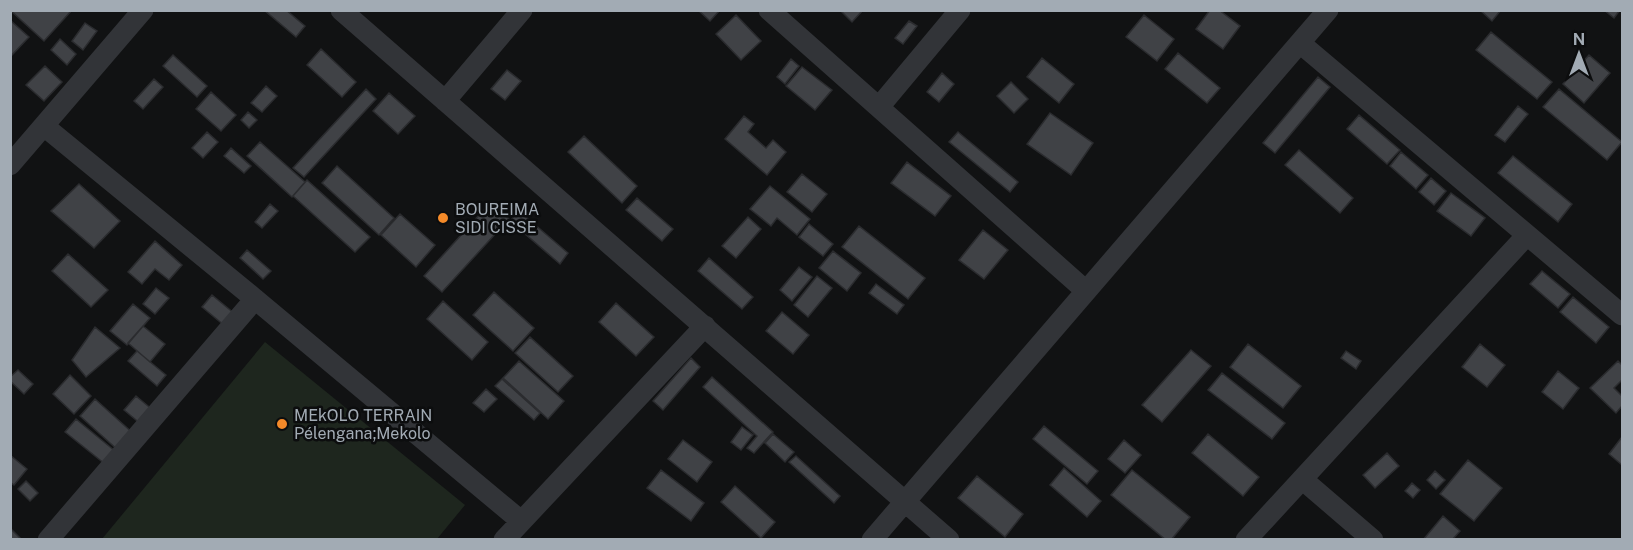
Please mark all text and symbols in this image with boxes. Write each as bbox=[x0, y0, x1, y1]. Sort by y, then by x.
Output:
north arrow bbox=[1549, 24, 1609, 84]
text: N bbox=[1573, 30, 1585, 49]
place label: BOUREIMA SIDI CISSE bbox=[455, 200, 539, 237]
marker: BOUREIMA SIDI CISSE bbox=[436, 211, 450, 225]
place label: MEkOLO TERRAIN Pélengana;Mekolo bbox=[294, 406, 432, 443]
marker: MEkOLO TERRAIN Pélengana;Mekolo bbox=[275, 417, 289, 431]

